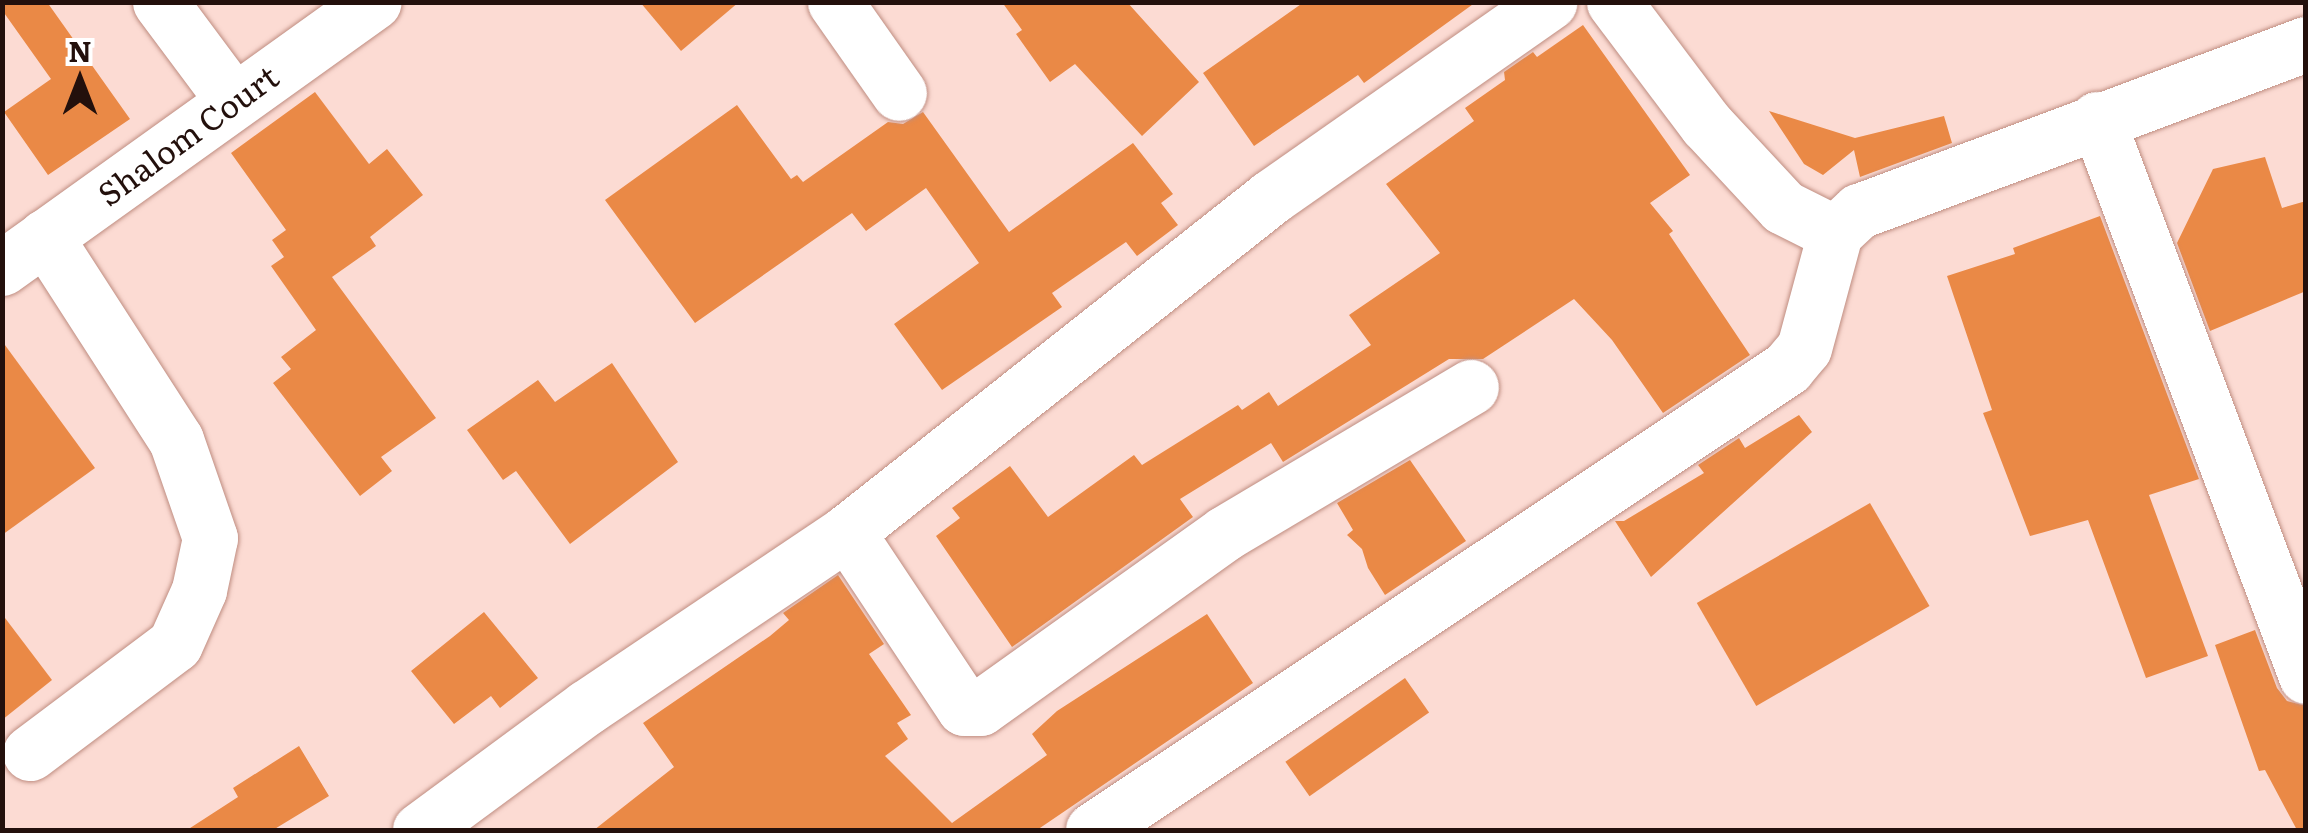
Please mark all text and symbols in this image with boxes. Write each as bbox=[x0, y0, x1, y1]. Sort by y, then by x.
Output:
text: N bbox=[68, 29, 92, 71]
north arrow bbox=[30, 30, 130, 130]
street label: Shalom Court bbox=[89, 56, 285, 212]

